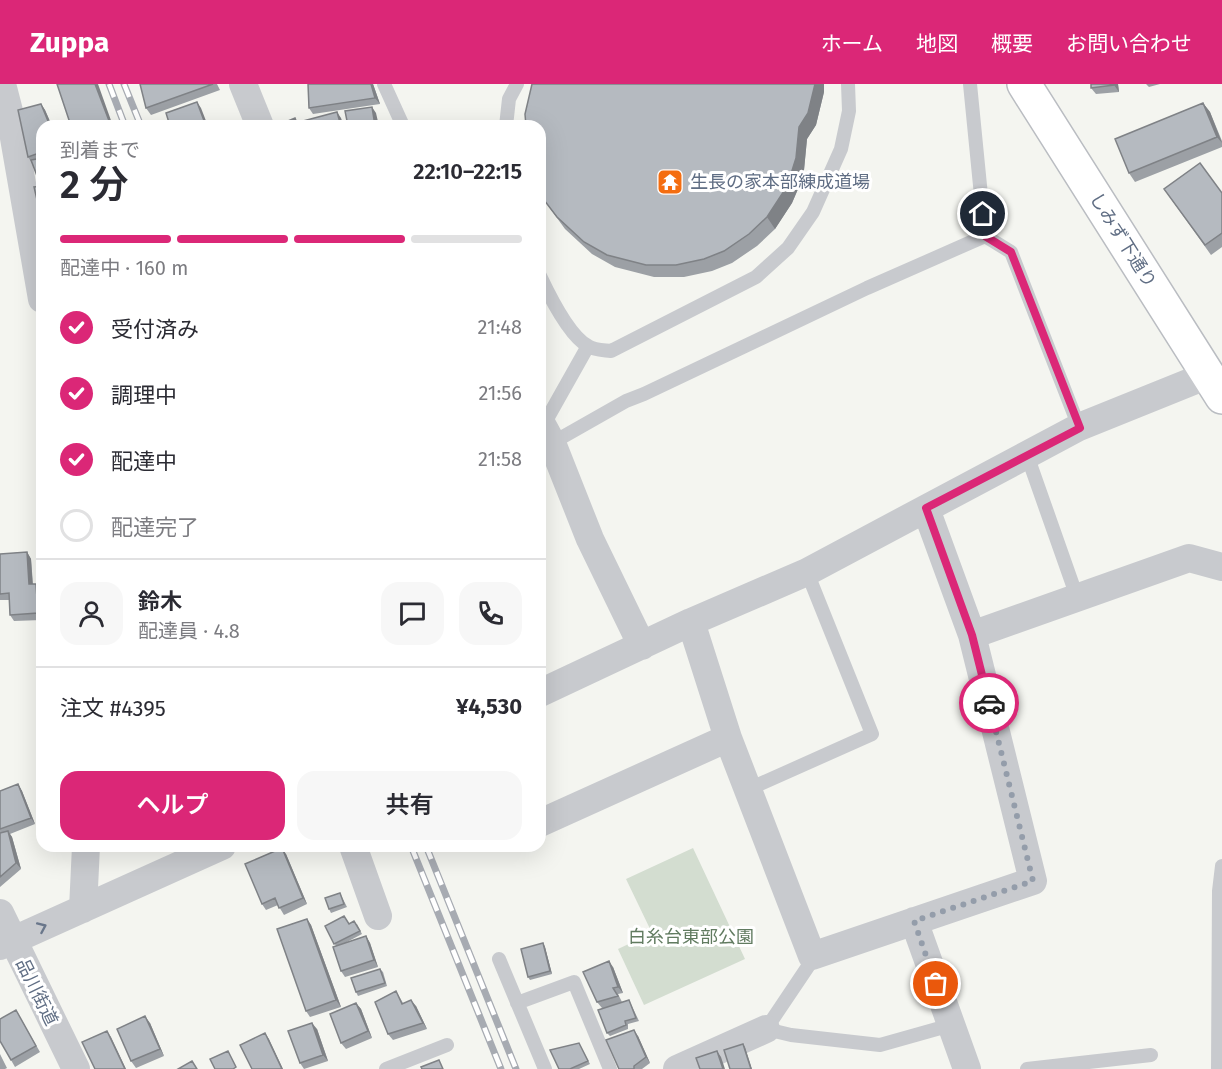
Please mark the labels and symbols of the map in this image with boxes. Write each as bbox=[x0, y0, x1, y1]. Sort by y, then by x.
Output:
temple icon: 生長の家本部練成道場 bbox=[655, 167, 685, 197]
place label: 生長の家本部練成道場 bbox=[690, 171, 870, 193]
pin bbox=[957, 188, 1008, 239]
street label: しみず下通り bbox=[1085, 188, 1161, 292]
courier bbox=[959, 673, 1019, 733]
one-way arrow bbox=[35, 923, 46, 935]
park label: 白糸台東部公園 bbox=[628, 926, 754, 948]
street label: 品川街道 bbox=[11, 955, 63, 1029]
pin bbox=[910, 958, 961, 1009]

